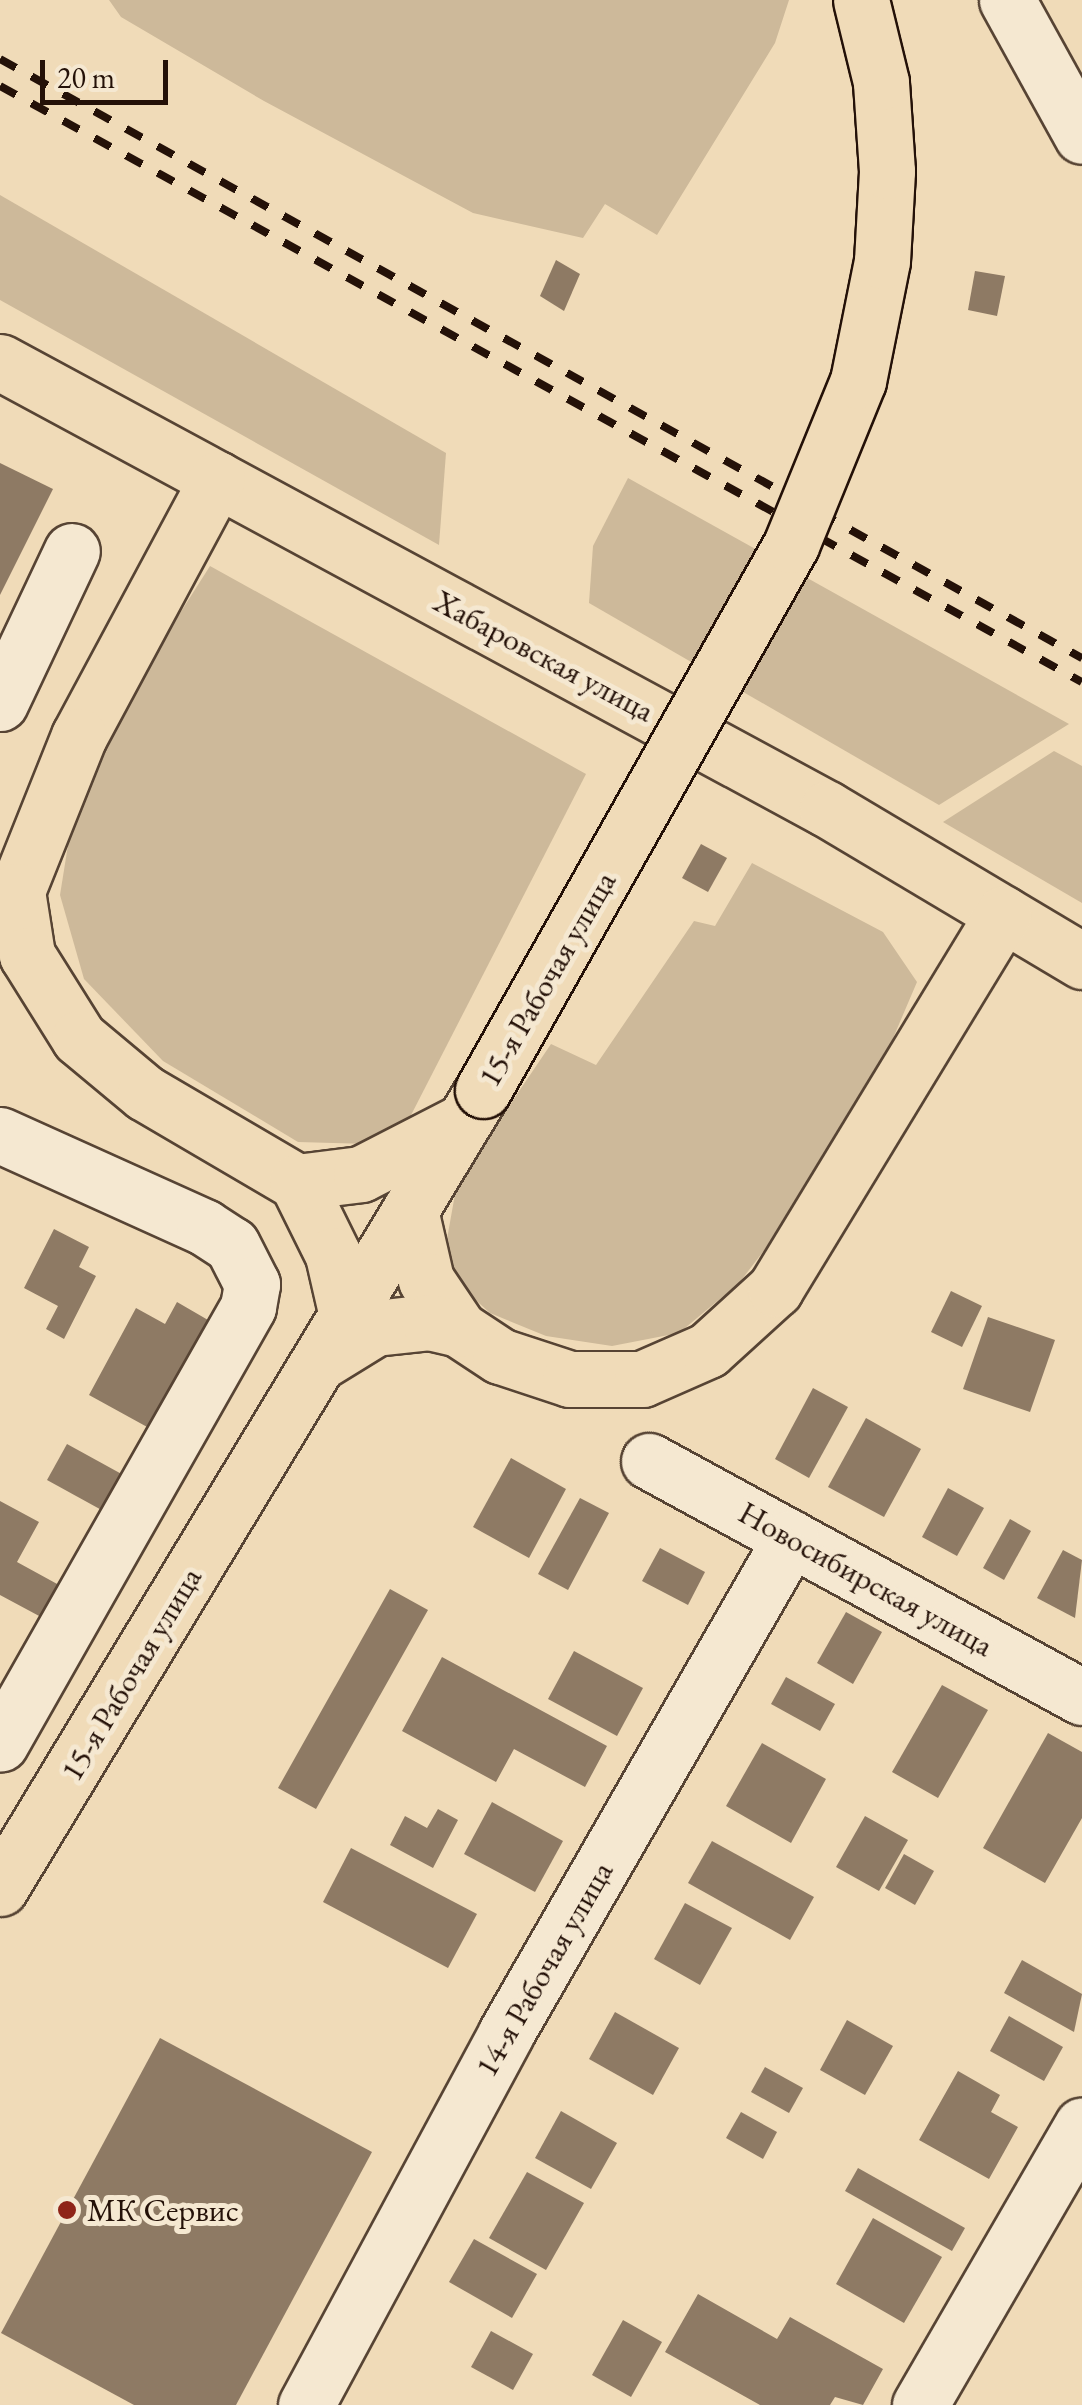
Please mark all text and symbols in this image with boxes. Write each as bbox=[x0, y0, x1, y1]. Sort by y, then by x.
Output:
scale bar bbox=[45, 40, 172, 102]
text: 20 m bbox=[57, 58, 115, 97]
street label: Хабаровская улица bbox=[427, 582, 661, 730]
street label: 15-я Рабочая улица bbox=[470, 865, 624, 1093]
street label: Новосибирская улица bbox=[732, 1493, 1000, 1665]
street label: 15-я Рабочая улица bbox=[52, 1560, 210, 1788]
street label: 14-я Рабочая улица bbox=[467, 1855, 621, 2083]
place label: МК Сервис bbox=[87, 2191, 239, 2229]
marker: МК Сервис bbox=[56, 2199, 78, 2221]

